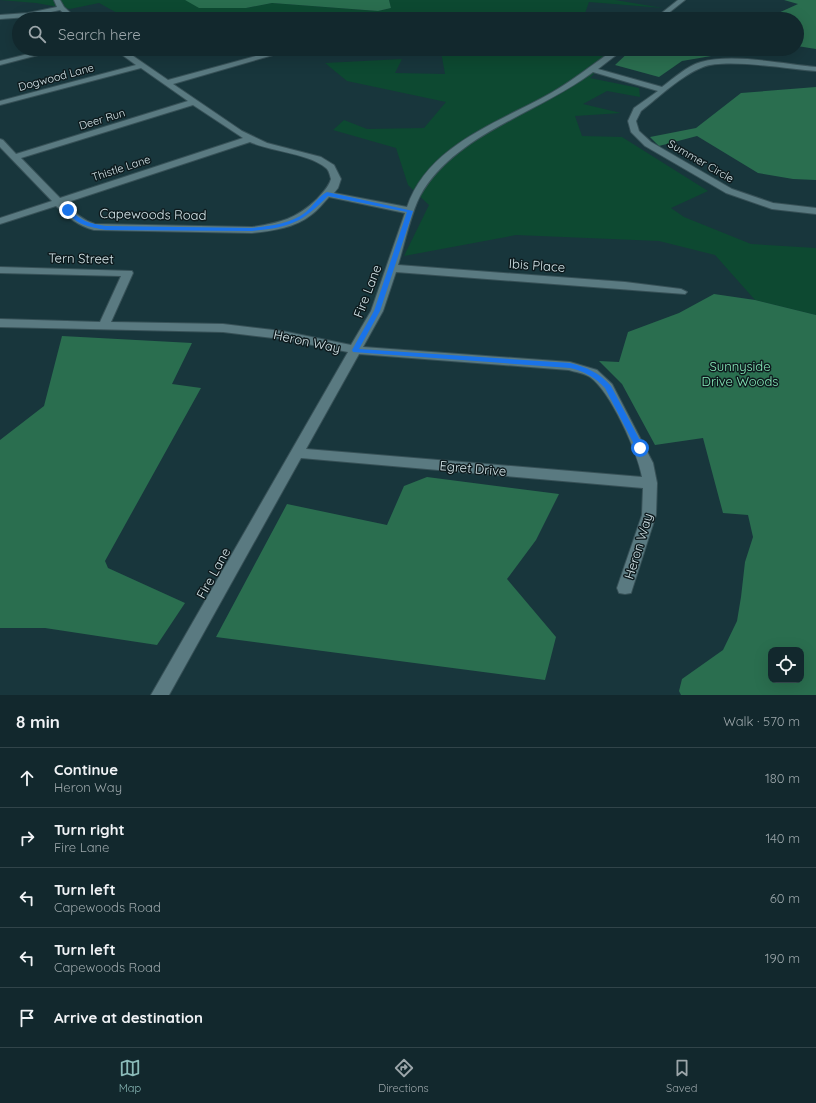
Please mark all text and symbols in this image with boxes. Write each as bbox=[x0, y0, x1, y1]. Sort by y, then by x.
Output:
search box bbox=[12, 12, 804, 56]
icon: search bbox=[26, 23, 48, 45]
text: Search here bbox=[58, 25, 141, 44]
street label: Dogwood Lane bbox=[17, 60, 95, 94]
street label: Deer Run bbox=[77, 105, 127, 133]
street label: Summer Circle bbox=[666, 136, 736, 186]
street label: Thistle Lane bbox=[90, 152, 152, 184]
route end bbox=[59, 201, 77, 219]
street label: Capewoods Road bbox=[99, 205, 207, 223]
street label: Tern Street bbox=[48, 249, 114, 267]
street label: Ibis Place bbox=[508, 255, 566, 275]
street label: Fire Lane bbox=[350, 262, 384, 320]
street label: Heron Way bbox=[272, 326, 342, 356]
park label: Sunnyside Drive Woods bbox=[702, 358, 778, 389]
route start bbox=[631, 439, 649, 457]
street label: Egret Drive bbox=[439, 457, 507, 479]
street label: Heron Way bbox=[620, 511, 656, 581]
street label: Fire Lane bbox=[193, 545, 233, 601]
map controls bbox=[768, 647, 804, 683]
button: locate bbox=[768, 647, 804, 683]
text: 8 min bbox=[16, 711, 60, 732]
text: Walk · 570 m bbox=[723, 713, 800, 729]
text: Continue bbox=[54, 760, 118, 779]
icon: ahead bbox=[16, 767, 38, 789]
text: 180 m bbox=[765, 770, 800, 786]
text: Heron Way bbox=[54, 779, 122, 795]
text: Turn right bbox=[54, 820, 125, 839]
icon: right bbox=[16, 827, 38, 849]
text: 140 m bbox=[765, 830, 800, 846]
text: Fire Lane bbox=[54, 839, 109, 855]
text: Turn left bbox=[54, 880, 116, 899]
icon: left bbox=[16, 887, 38, 909]
text: 60 m bbox=[770, 890, 800, 906]
text: Capewoods Road bbox=[54, 899, 161, 915]
text: Turn left bbox=[54, 940, 116, 959]
icon: left bbox=[16, 947, 38, 969]
text: 190 m bbox=[765, 950, 800, 966]
text: Capewoods Road bbox=[54, 959, 161, 975]
icon: arrive bbox=[16, 1007, 38, 1029]
text: Arrive at destination bbox=[54, 1008, 203, 1027]
tab: Map bbox=[119, 1057, 141, 1095]
tab: Directions bbox=[378, 1057, 429, 1095]
tab: Saved bbox=[666, 1057, 697, 1095]

